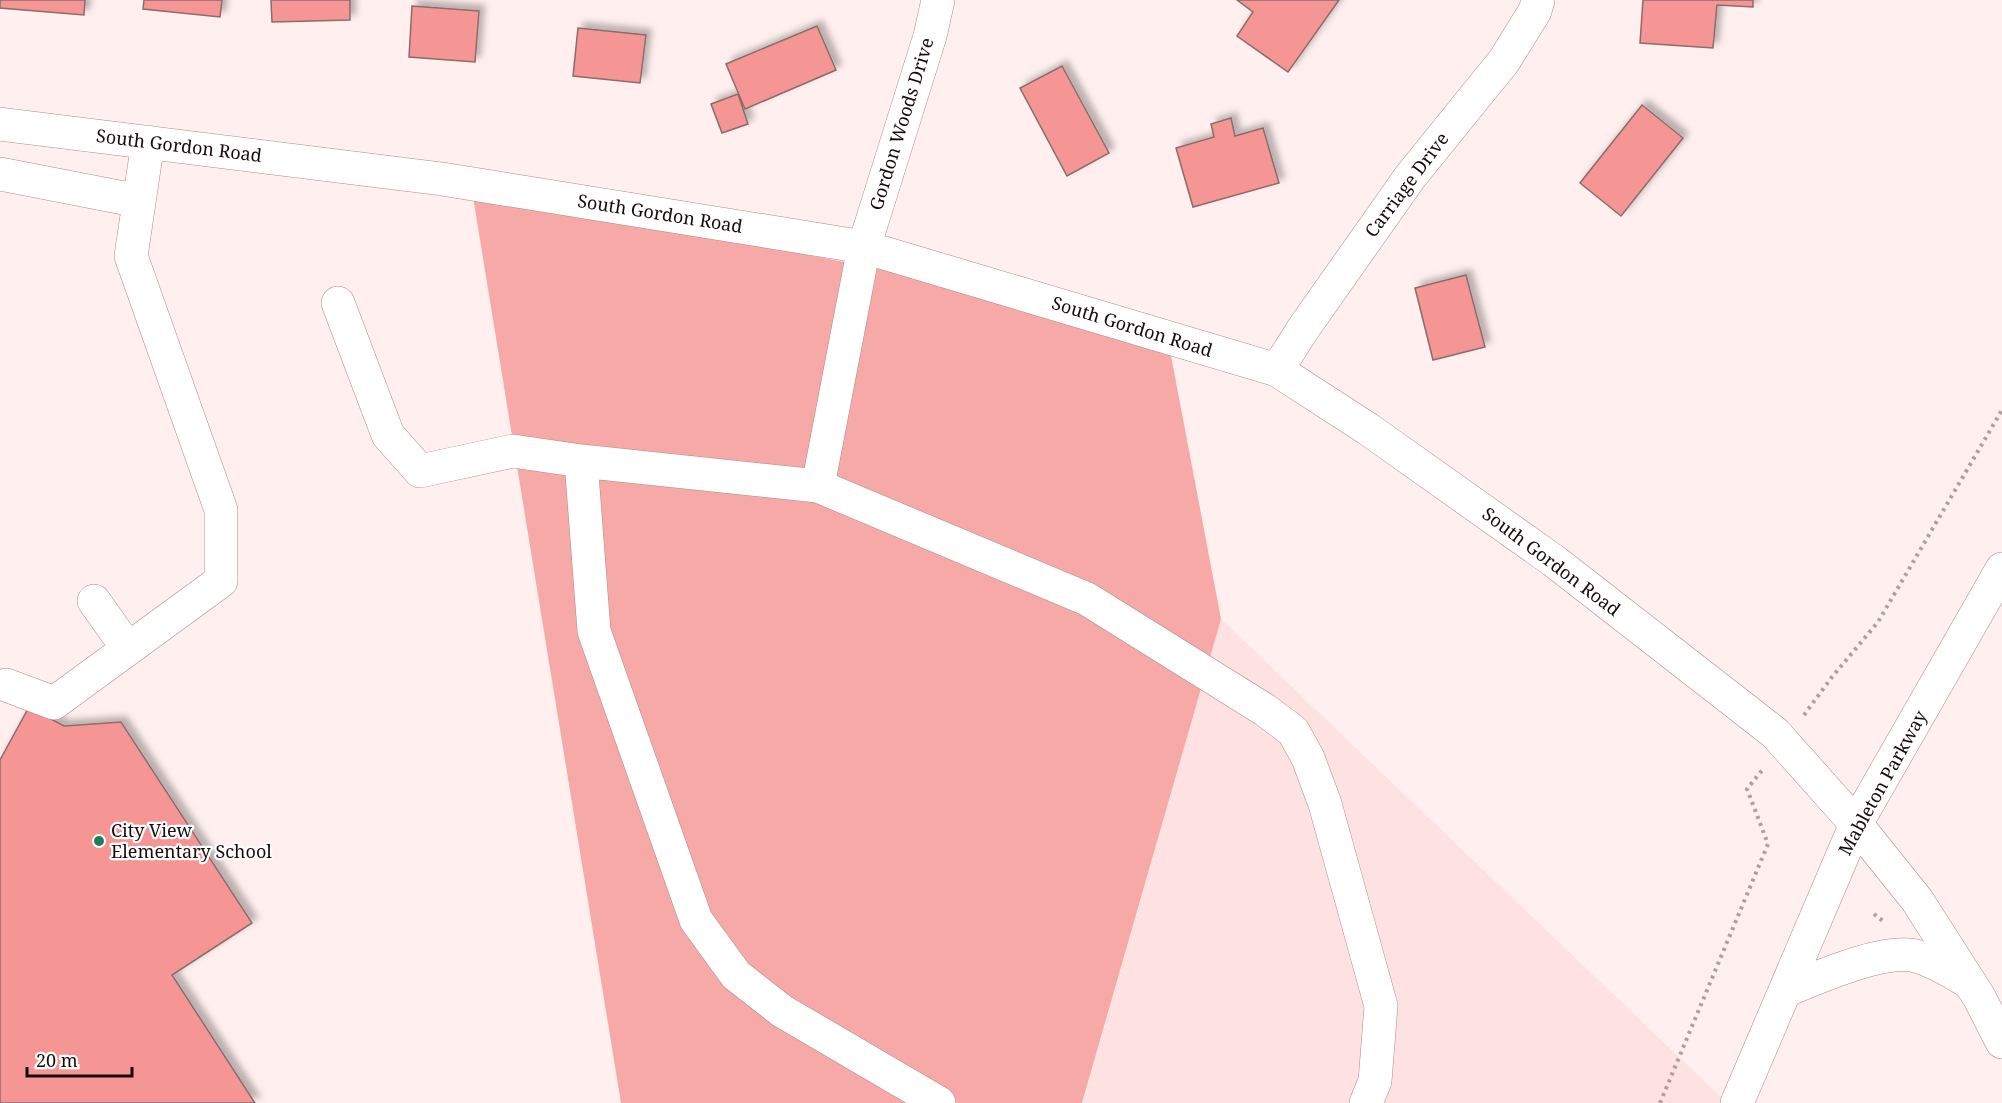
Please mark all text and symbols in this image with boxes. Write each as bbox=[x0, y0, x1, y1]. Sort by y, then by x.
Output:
street label: Gordon Woods Drive bbox=[863, 35, 939, 213]
street label: South Gordon Road bbox=[95, 123, 263, 167]
street label: Carriage Drive bbox=[1359, 127, 1454, 242]
street label: South Gordon Road bbox=[576, 188, 744, 238]
street label: South Gordon Road bbox=[1049, 290, 1216, 362]
street label: South Gordon Road bbox=[1478, 501, 1625, 621]
street label: Mableton Parkway bbox=[1832, 705, 1932, 859]
place label: City View Elementary School bbox=[111, 818, 272, 863]
marker: City View Elementary School bbox=[92, 834, 106, 848]
scale bar bbox=[27, 1040, 132, 1078]
text: 20 m bbox=[36, 1048, 78, 1072]

